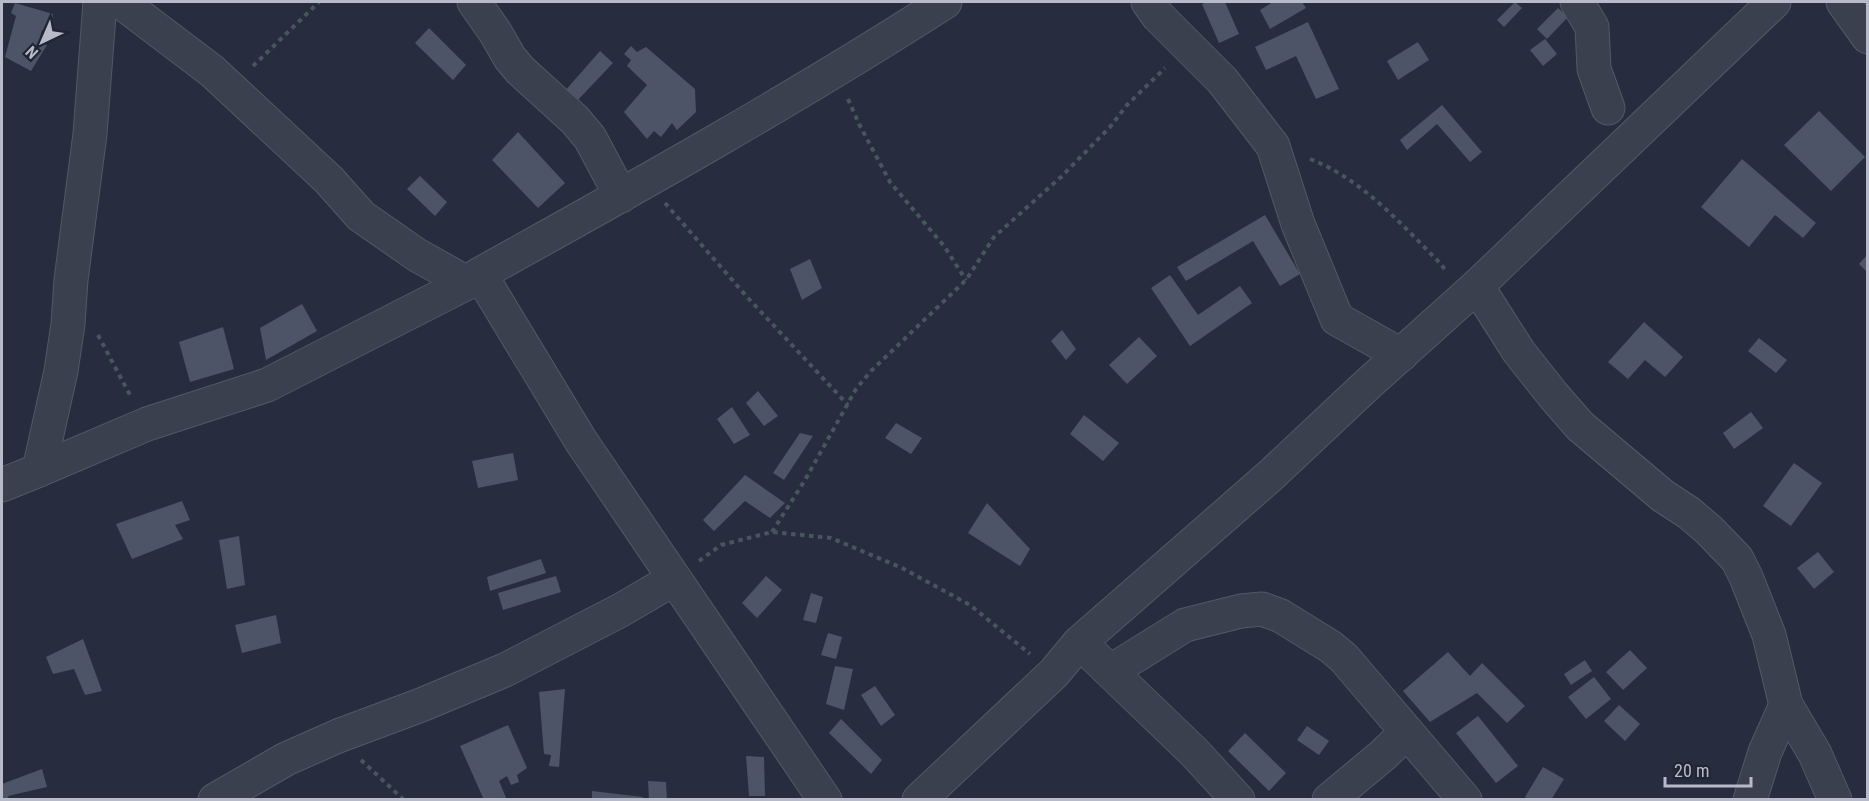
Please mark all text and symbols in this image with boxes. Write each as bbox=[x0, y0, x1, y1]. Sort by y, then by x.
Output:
north arrow bbox=[12, 12, 72, 72]
text: N bbox=[22, 42, 42, 63]
scale bar bbox=[1665, 750, 1750, 788]
text: 20 m bbox=[1674, 760, 1709, 781]

